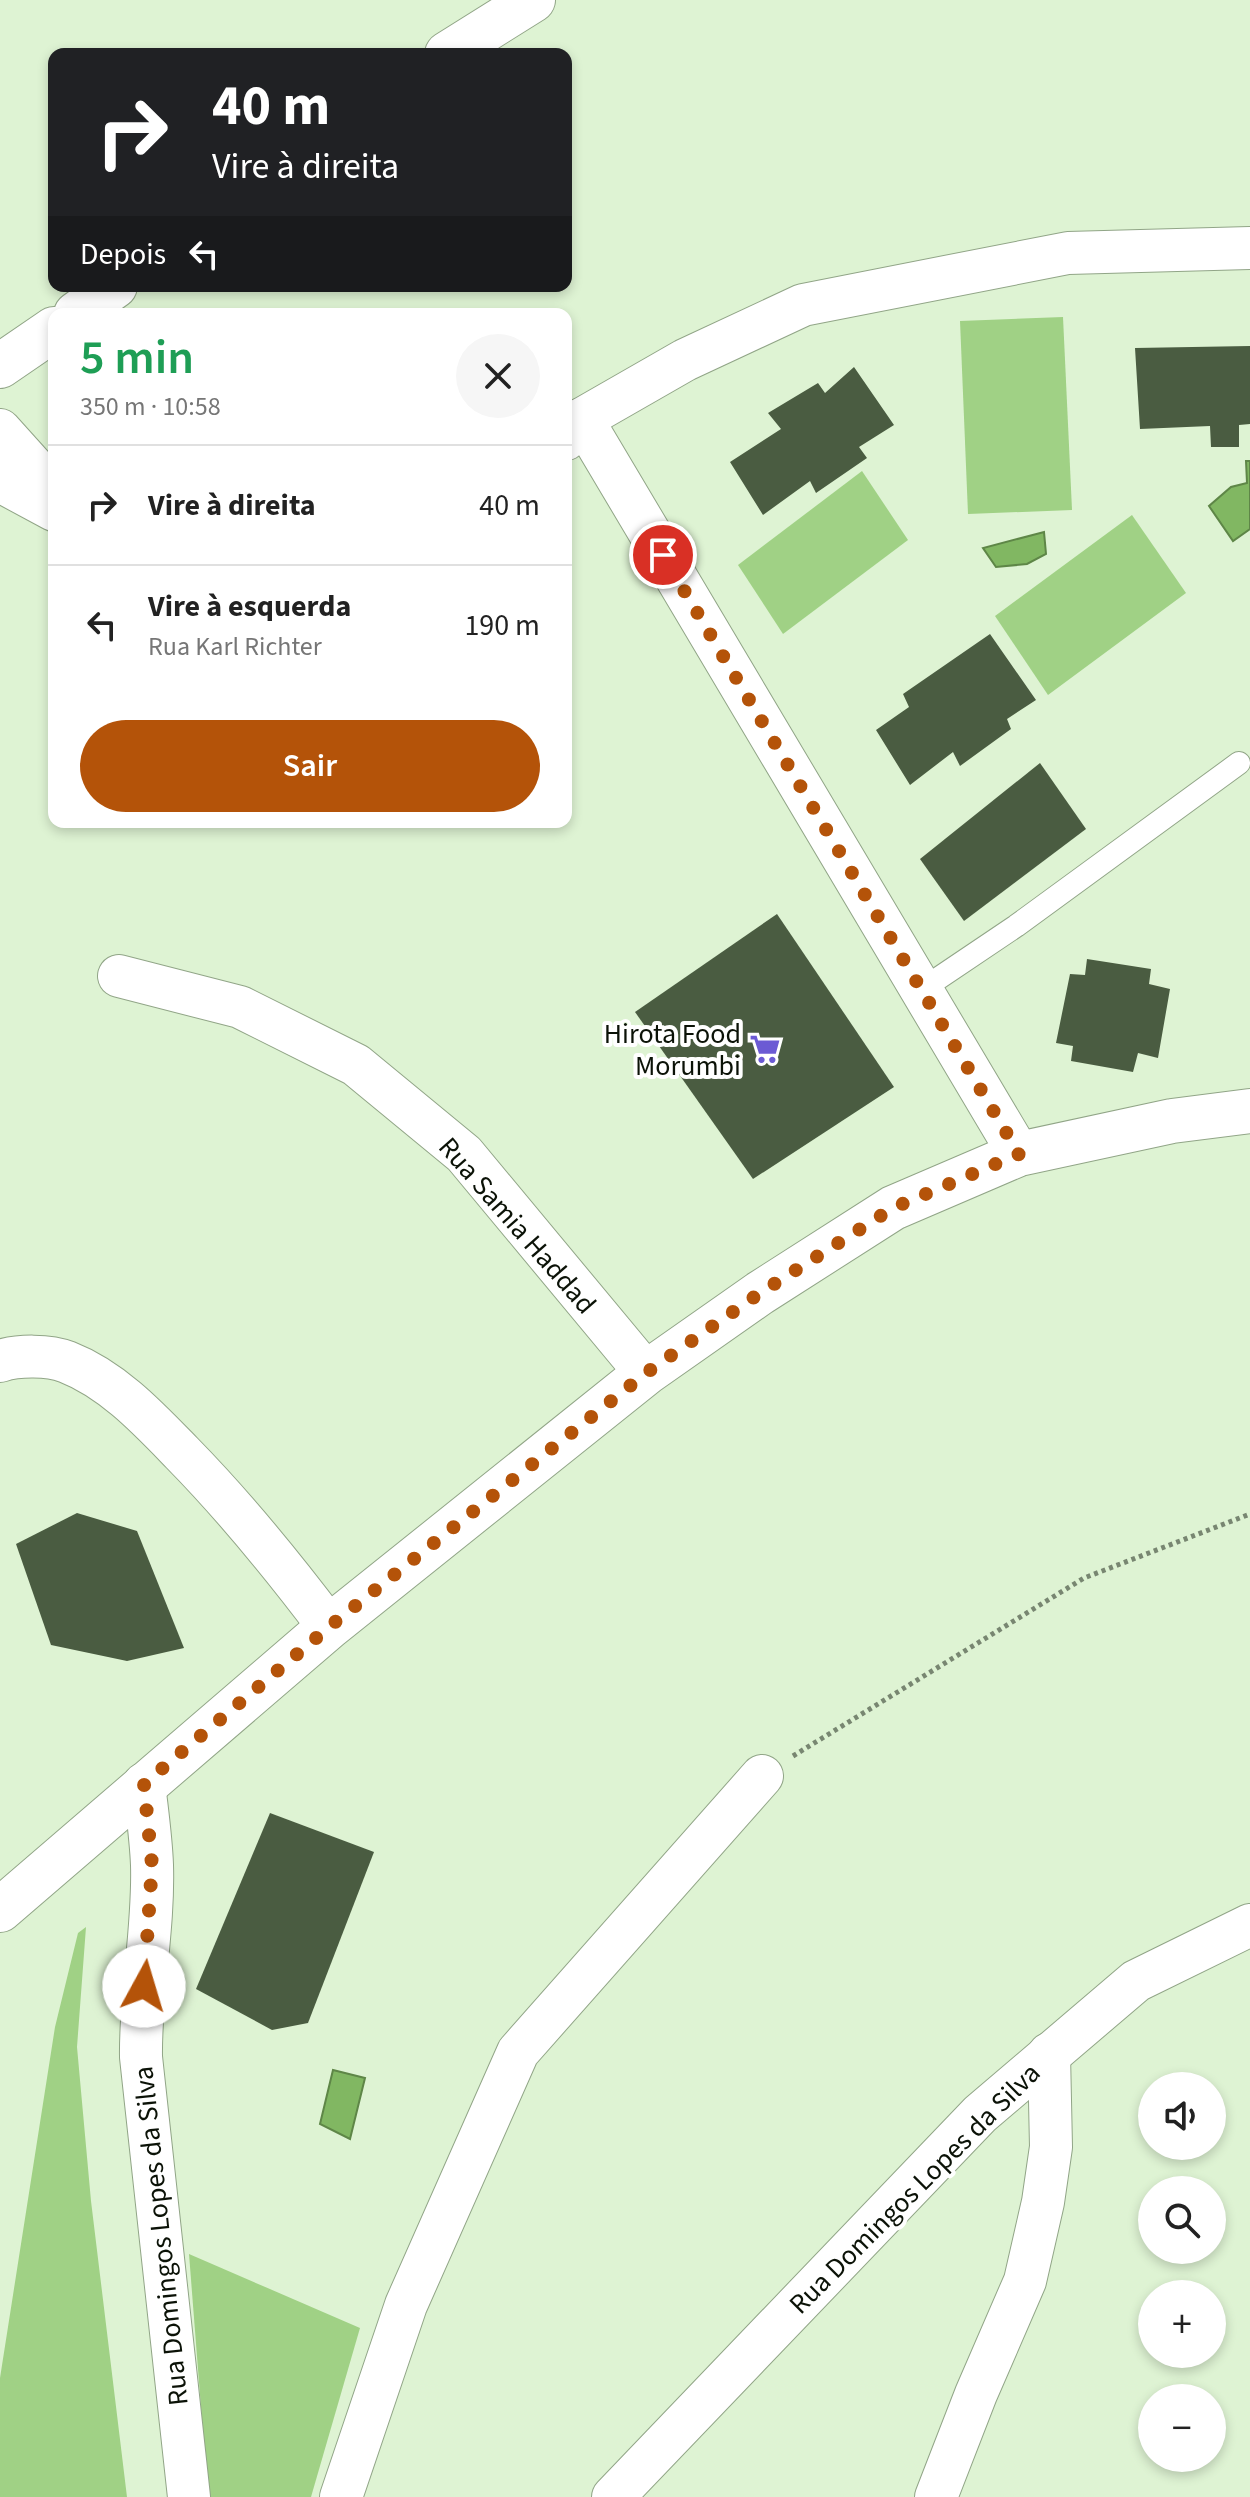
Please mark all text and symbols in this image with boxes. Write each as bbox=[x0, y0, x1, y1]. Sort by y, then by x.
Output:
text: 40 m bbox=[212, 67, 330, 146]
icon: right bbox=[80, 80, 184, 184]
text: Vire à direita bbox=[212, 141, 399, 192]
icon: left bbox=[182, 232, 226, 276]
text: Depois bbox=[80, 233, 166, 276]
text: 5 min bbox=[80, 324, 194, 392]
button: close bbox=[456, 334, 540, 418]
text: 350 m · 10:58 bbox=[80, 388, 221, 425]
icon: right bbox=[80, 483, 124, 527]
text: Vire à direita bbox=[148, 484, 316, 527]
text: 40 m bbox=[479, 484, 540, 527]
pin bbox=[629, 521, 697, 589]
icon: arrive bbox=[641, 533, 685, 577]
text: Vire à esquerda bbox=[148, 585, 351, 628]
icon: left bbox=[80, 603, 124, 647]
text: 190 m bbox=[464, 604, 540, 647]
text: Rua Karl Richter bbox=[148, 628, 322, 665]
button: Sair bbox=[80, 720, 540, 812]
place label: Hirota Food Morumbi bbox=[604, 1014, 741, 1086]
supermarket icon: Hirota Food Morumbi bbox=[748, 1032, 782, 1066]
street label: Rua Samia Haddad bbox=[429, 1128, 605, 1323]
position arrow bbox=[102, 1944, 186, 2028]
street label: Rua Domingos Lopes da Silva bbox=[780, 2054, 1049, 2323]
street label: Rua Domingos Lopes da Silva bbox=[123, 2064, 199, 2408]
map controls bbox=[1138, 2072, 1226, 2472]
button: sound bbox=[1138, 2072, 1226, 2160]
button: search bbox=[1138, 2176, 1226, 2264]
button: + bbox=[1138, 2280, 1226, 2368]
button: − bbox=[1138, 2384, 1226, 2472]

